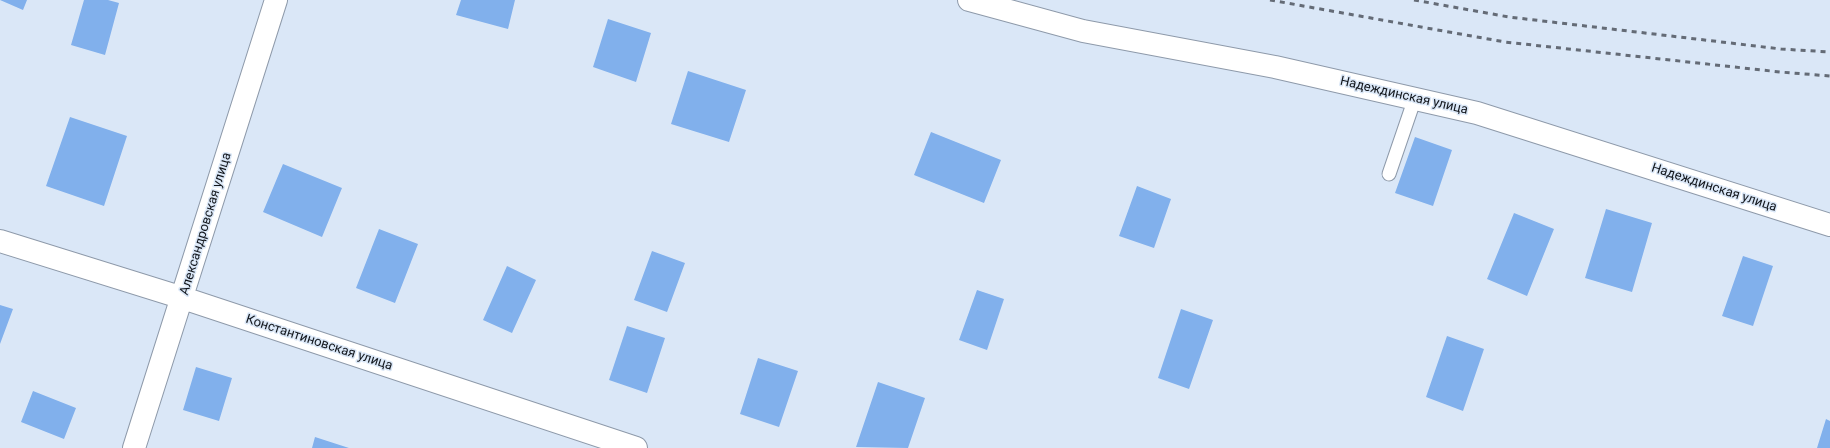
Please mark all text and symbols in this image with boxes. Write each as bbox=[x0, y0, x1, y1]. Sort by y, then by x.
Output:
street label: Надеждинская улица bbox=[1339, 74, 1469, 118]
street label: Александровская улица bbox=[177, 151, 235, 297]
street label: Надеждинская улица bbox=[1649, 160, 1779, 216]
street label: Константиновская улица bbox=[244, 312, 394, 374]

